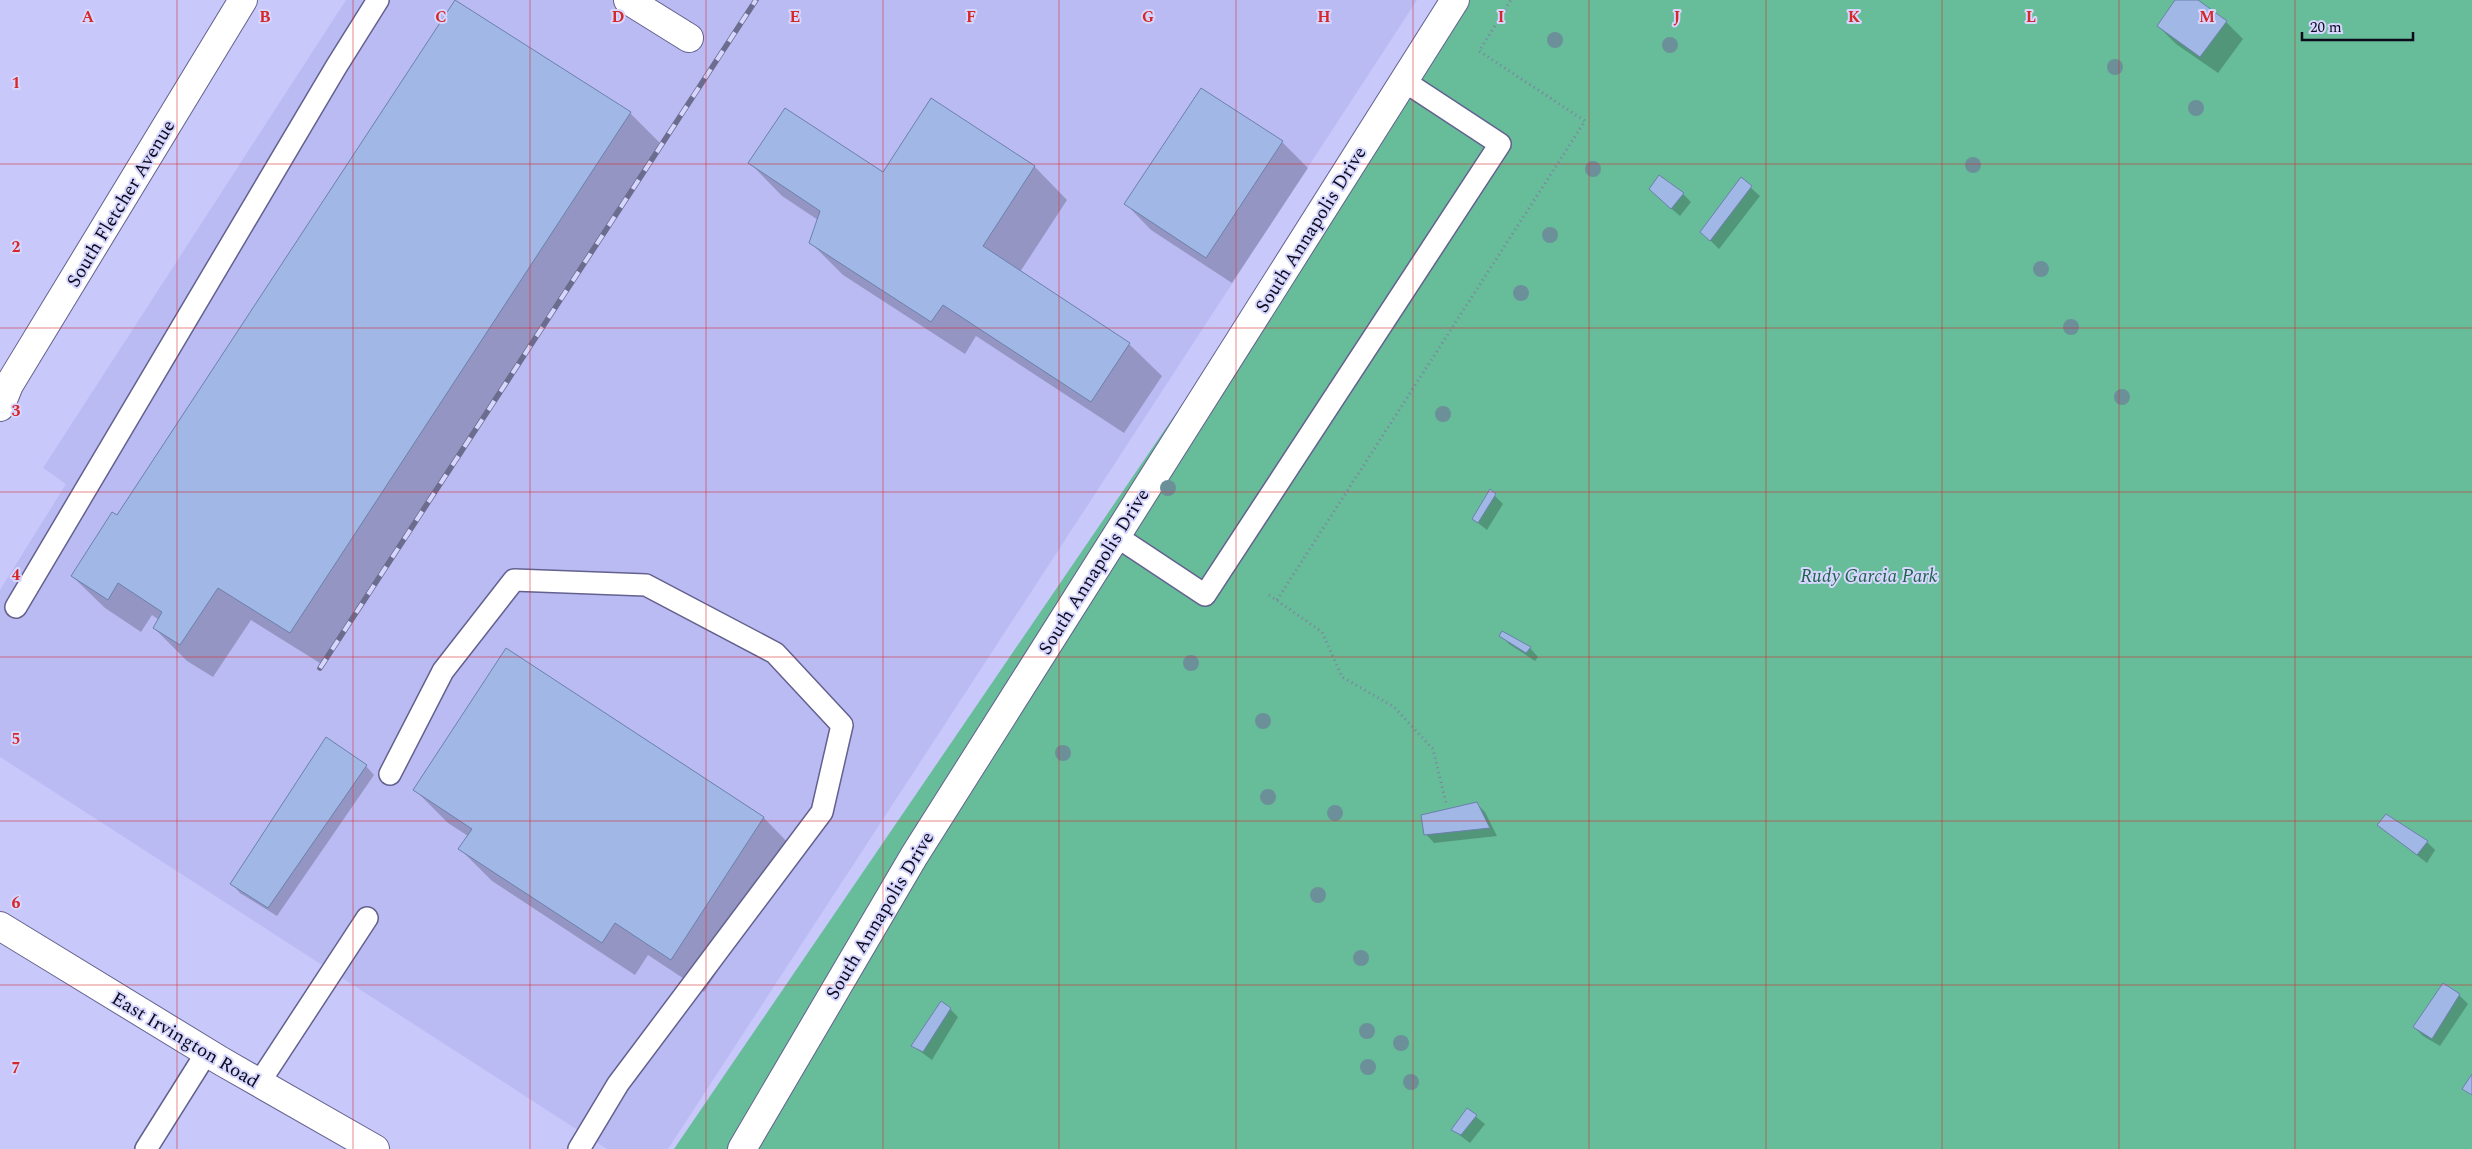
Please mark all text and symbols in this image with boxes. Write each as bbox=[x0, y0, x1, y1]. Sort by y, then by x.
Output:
text: A bbox=[82, 5, 95, 29]
text: B bbox=[259, 5, 271, 29]
text: C bbox=[435, 5, 447, 29]
text: D bbox=[612, 5, 625, 29]
text: E bbox=[790, 5, 800, 29]
text: F bbox=[966, 5, 976, 29]
text: G bbox=[1142, 5, 1154, 29]
text: H bbox=[1317, 5, 1331, 29]
text: I bbox=[1498, 5, 1504, 29]
text: J bbox=[1674, 5, 1681, 29]
text: K bbox=[1848, 5, 1861, 29]
text: L bbox=[2026, 5, 2036, 29]
text: M bbox=[2199, 5, 2215, 29]
scale bar bbox=[2302, 10, 2413, 42]
text: 20 m bbox=[2310, 16, 2342, 39]
text: 1 bbox=[12, 71, 20, 95]
street label: South Fletcher Avenue bbox=[60, 114, 183, 293]
street label: South Annapolis Drive bbox=[1248, 141, 1374, 319]
text: 2 bbox=[12, 235, 21, 259]
text: 3 bbox=[12, 399, 21, 423]
street label: South Annapolis Drive bbox=[1031, 483, 1157, 661]
park label: Rudy Garcia Park bbox=[1800, 562, 1938, 591]
text: 4 bbox=[12, 563, 21, 587]
text: 5 bbox=[12, 727, 20, 751]
street label: South Annapolis Drive bbox=[819, 826, 942, 1005]
text: 6 bbox=[12, 891, 21, 915]
street label: East Irvington Road bbox=[106, 985, 265, 1096]
text: 7 bbox=[12, 1056, 21, 1080]

